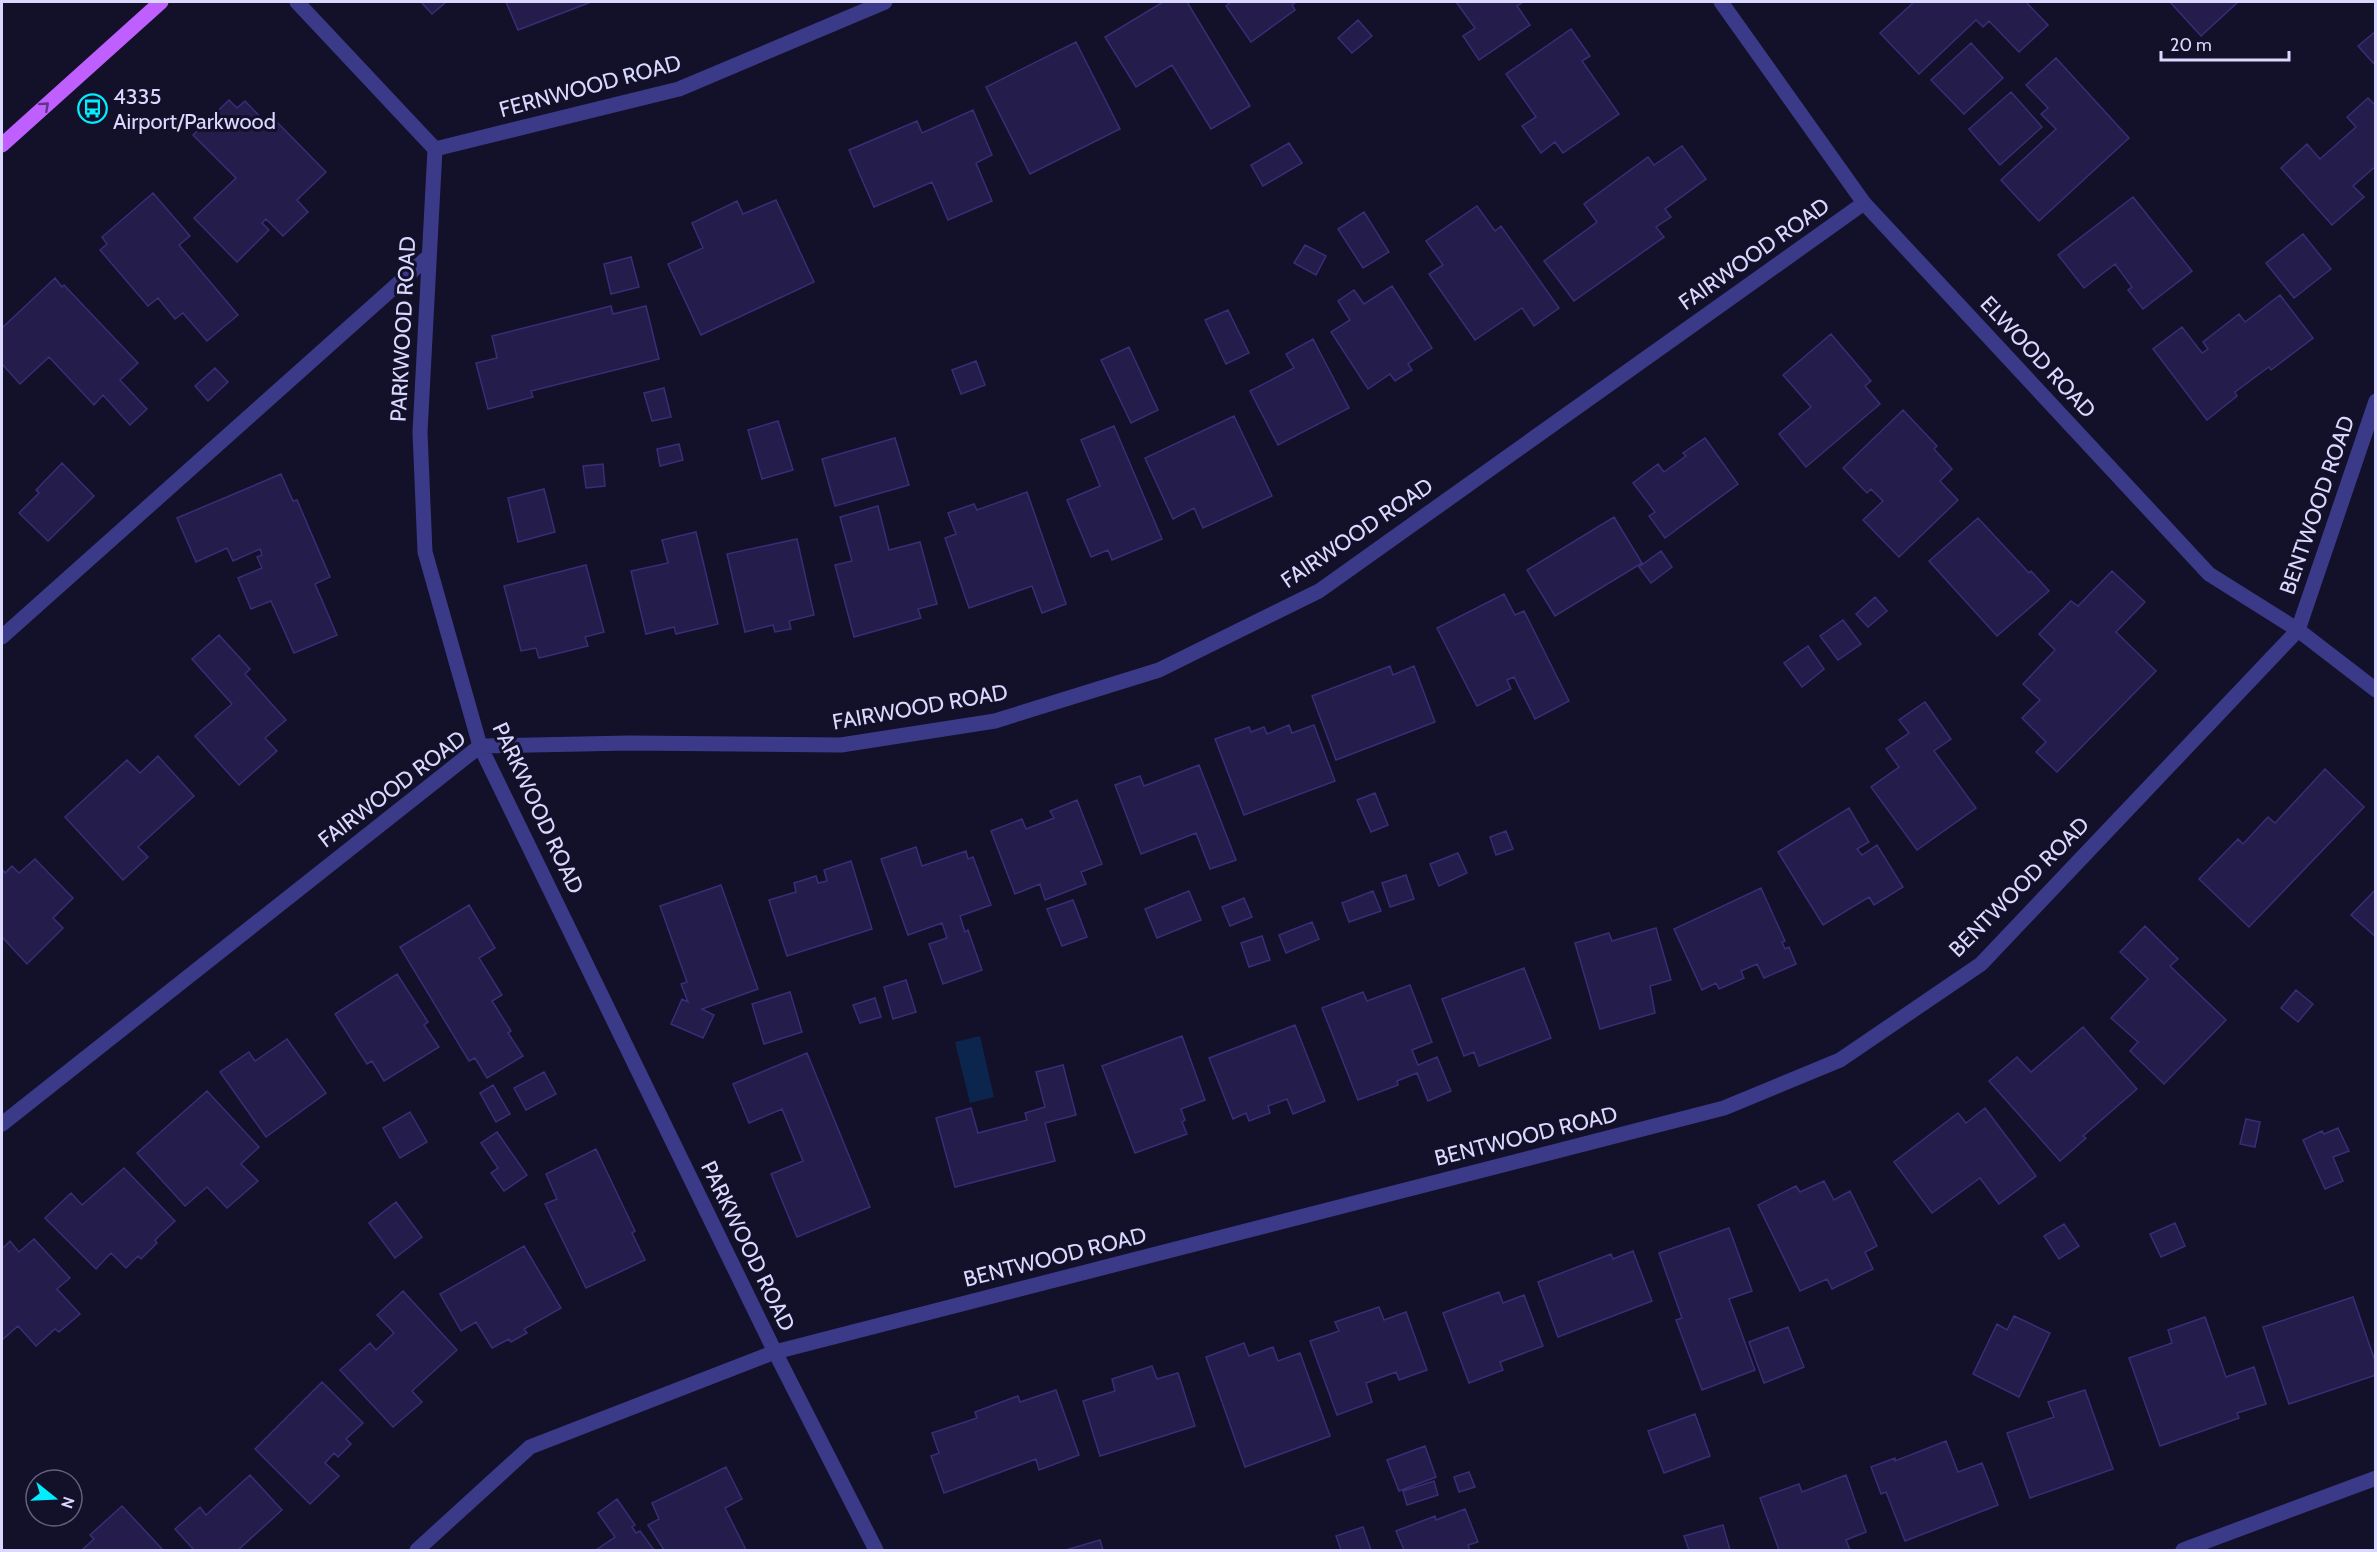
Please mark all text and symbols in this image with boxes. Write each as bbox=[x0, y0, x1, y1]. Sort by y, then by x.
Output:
scale bar bbox=[2161, 24, 2288, 62]
text: 20 m bbox=[2170, 34, 2212, 56]
street label: FERNWOOD ROAD bbox=[496, 49, 684, 123]
place label: 4335 Airport/Parkwood bbox=[113, 83, 276, 135]
bus stop icon: 4335 Airport/Parkwood bbox=[76, 93, 108, 125]
one-way arrow bbox=[38, 102, 49, 113]
street label: FAIRWOOD ROAD bbox=[1673, 192, 1835, 316]
street label: PARKWOOD ROAD bbox=[385, 235, 421, 423]
street label: ELWOOD ROAD bbox=[1975, 290, 2101, 424]
street label: BENTWOOD ROAD bbox=[2274, 412, 2360, 598]
street label: FAIRWOOD ROAD bbox=[1276, 472, 1438, 594]
street label: FAIRWOOD ROAD bbox=[830, 678, 1010, 736]
street label: PARKWOOD ROAD bbox=[486, 718, 590, 898]
street label: FAIRWOOD ROAD bbox=[313, 725, 471, 853]
street label: BENTWOOD ROAD bbox=[1943, 811, 2095, 963]
street label: BENTWOOD ROAD bbox=[1432, 1100, 1620, 1172]
street label: PARKWOOD ROAD bbox=[695, 1157, 801, 1335]
street label: BENTWOOD ROAD bbox=[961, 1221, 1149, 1293]
north arrow bbox=[24, 1468, 84, 1528]
text: N bbox=[57, 1494, 79, 1511]

